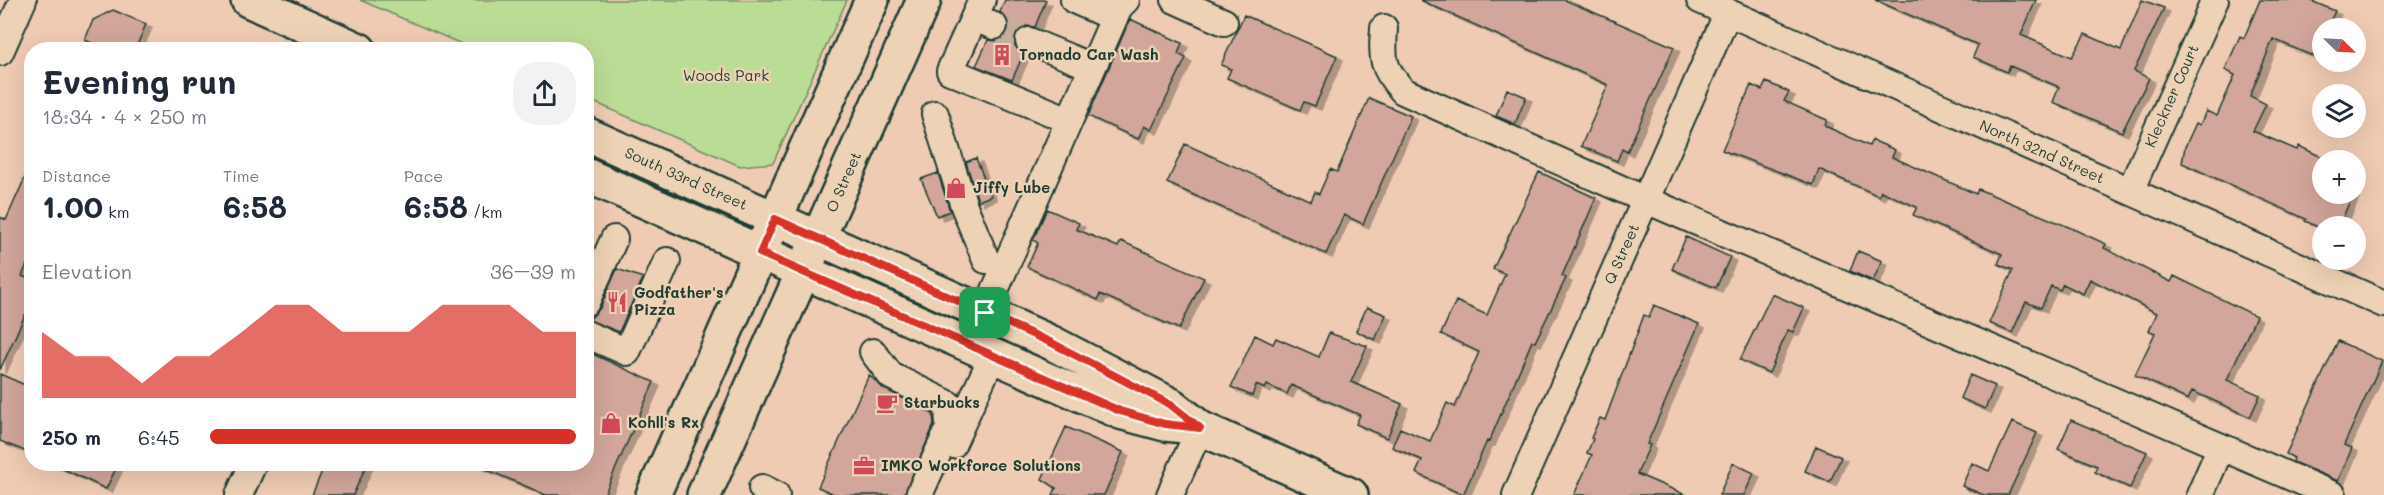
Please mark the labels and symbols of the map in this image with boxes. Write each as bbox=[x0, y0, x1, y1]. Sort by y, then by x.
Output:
north arrow bbox=[2312, 18, 2366, 72]
street label: Kleckner Court bbox=[2139, 41, 2203, 150]
building icon: Tornado Car Wash bbox=[990, 43, 1014, 67]
place label: Tornado Car Wash bbox=[1019, 44, 1159, 64]
park label: Woods Park bbox=[683, 65, 769, 85]
street label: North 32nd Street bbox=[1977, 115, 2108, 188]
street label: South 33rd Street bbox=[622, 142, 751, 214]
street label: O Street bbox=[821, 148, 865, 215]
shop icon: Jiffy Lube bbox=[944, 176, 968, 200]
place label: Jiffy Lube bbox=[973, 177, 1050, 197]
street label: Q Street bbox=[1599, 220, 1643, 287]
place label: Godfather's Pizza bbox=[634, 282, 723, 319]
pin bbox=[959, 287, 1010, 338]
restaurant icon: Godfather's Pizza bbox=[605, 290, 629, 314]
cafe icon: Starbucks bbox=[875, 391, 899, 415]
place label: Starbucks bbox=[904, 392, 980, 412]
shop icon: Kohll's Rx bbox=[599, 411, 623, 435]
place label: Kohll's Rx bbox=[628, 412, 699, 432]
office icon: IMKO Workforce Solutions bbox=[852, 454, 876, 478]
place label: IMKO Workforce Solutions bbox=[881, 455, 1081, 475]

